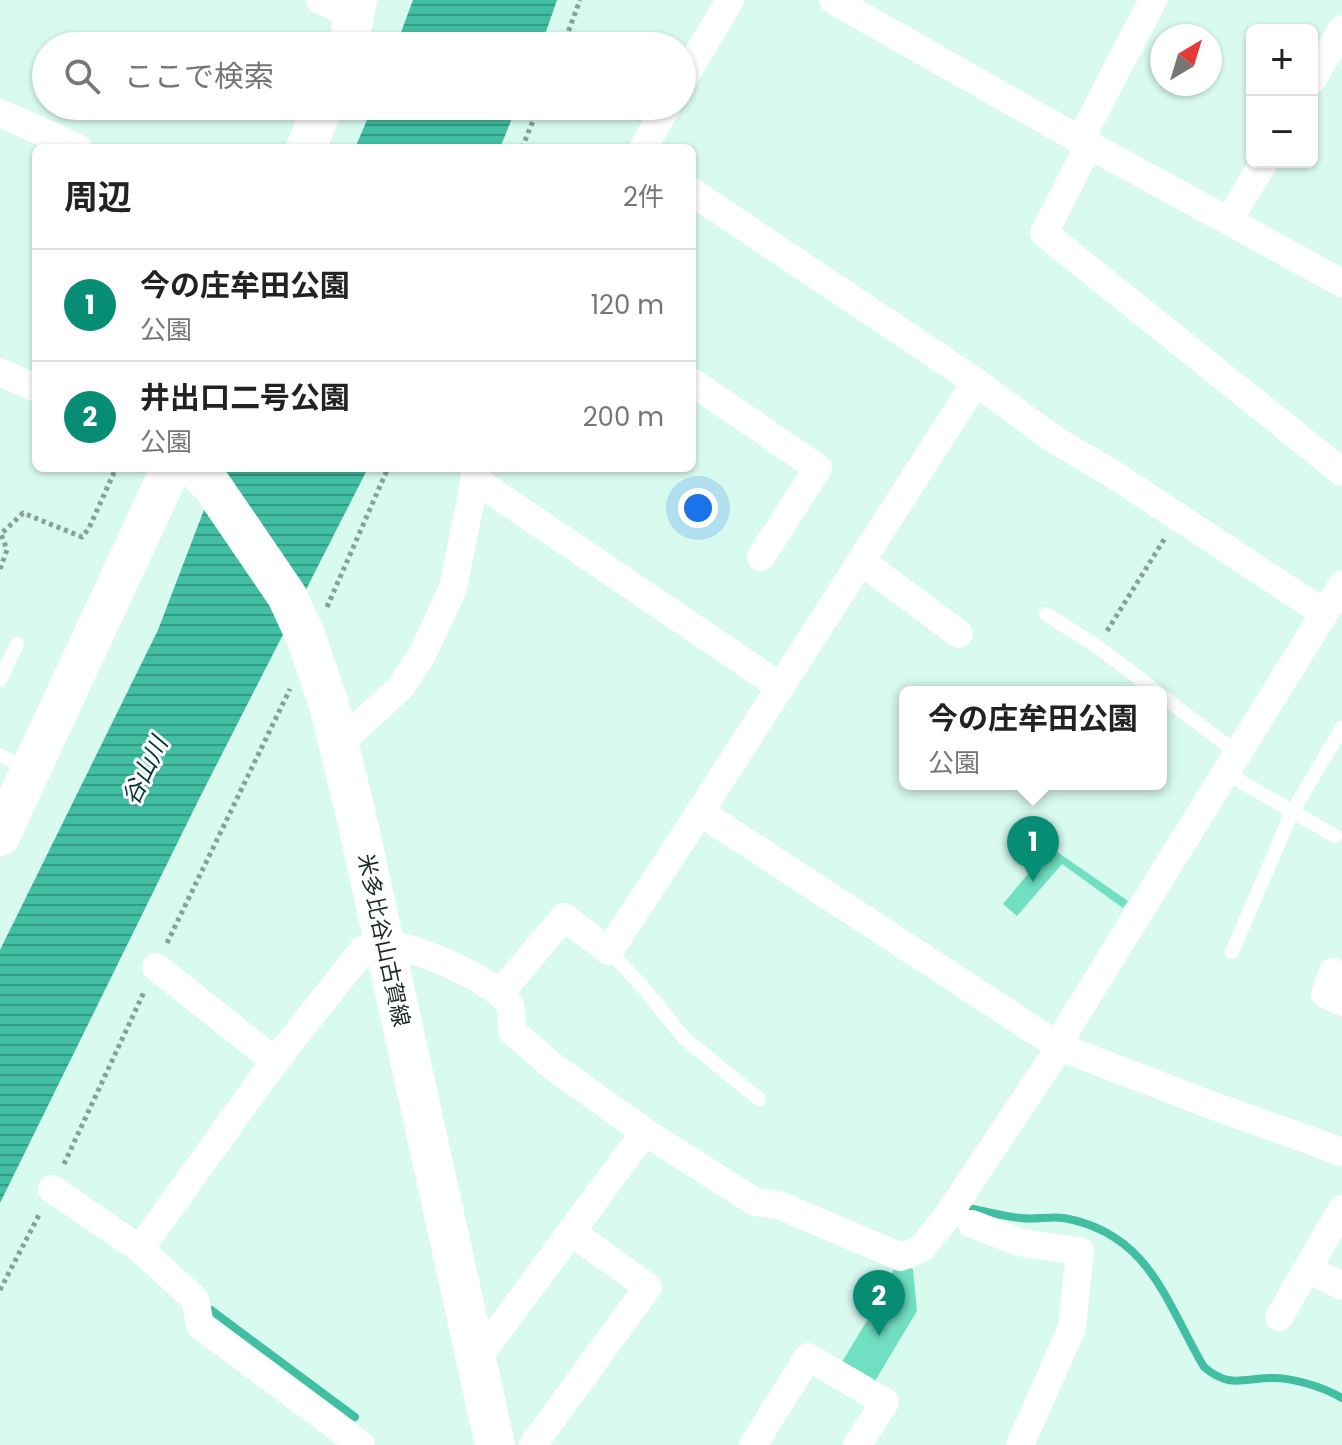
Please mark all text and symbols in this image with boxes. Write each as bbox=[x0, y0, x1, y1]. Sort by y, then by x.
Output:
north arrow bbox=[1150, 24, 1222, 96]
map controls bbox=[1246, 24, 1318, 168]
button: + bbox=[1246, 24, 1318, 96]
search box bbox=[32, 32, 696, 120]
icon: search bbox=[60, 54, 104, 98]
text: ここで検索 bbox=[124, 55, 274, 98]
button: − bbox=[1246, 96, 1318, 168]
text: 周辺 bbox=[64, 173, 132, 221]
text: 2件 bbox=[623, 179, 664, 215]
text: 今の庄牟田公園 bbox=[140, 264, 350, 307]
text: 1 bbox=[85, 287, 95, 323]
text: 120 m bbox=[591, 287, 664, 323]
text: 公園 bbox=[140, 312, 192, 348]
text: 井出口二号公園 bbox=[140, 376, 350, 419]
text: 2 bbox=[83, 399, 97, 435]
text: 200 m bbox=[583, 399, 664, 435]
text: 公園 bbox=[140, 424, 192, 460]
your location bbox=[678, 488, 718, 528]
popup bbox=[899, 686, 1167, 790]
text: 今の庄牟田公園 bbox=[928, 697, 1138, 740]
water label: 谷山川 bbox=[114, 728, 176, 810]
text: 公園 bbox=[928, 745, 980, 781]
pin: 1 bbox=[1007, 816, 1059, 882]
street label: 米多比谷山古賀線 bbox=[350, 851, 417, 1029]
pin: 2 bbox=[853, 1270, 905, 1336]

